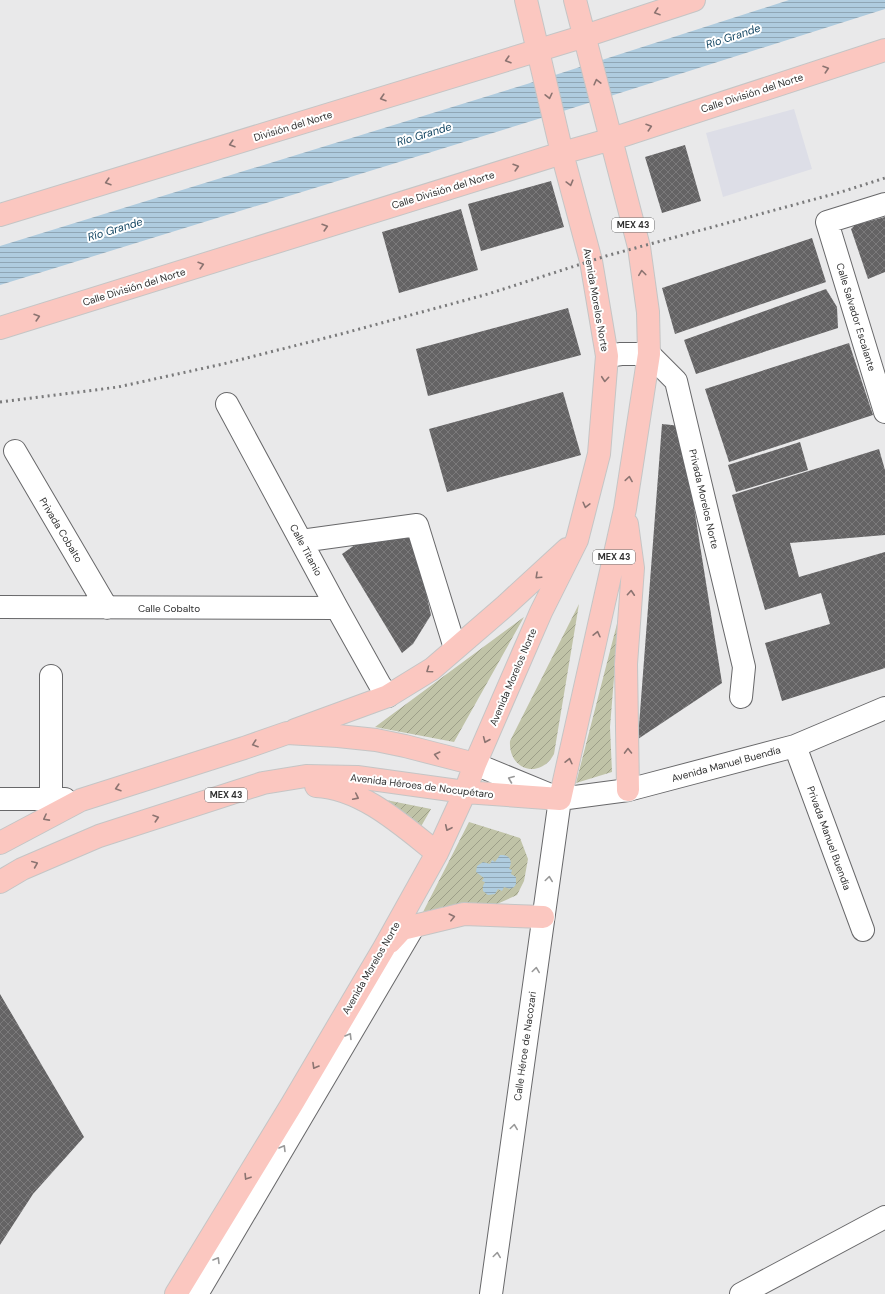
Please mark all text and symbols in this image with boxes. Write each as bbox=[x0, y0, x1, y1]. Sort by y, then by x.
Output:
one-way arrow bbox=[653, 8, 660, 16]
water label: Río Grande bbox=[704, 21, 762, 51]
one-way arrow bbox=[504, 55, 511, 64]
one-way arrow bbox=[822, 66, 829, 74]
street label: Calle División del Norte bbox=[699, 70, 805, 116]
one-way arrow bbox=[593, 78, 601, 85]
one-way arrow bbox=[380, 93, 387, 102]
one-way arrow bbox=[544, 93, 552, 99]
street label: División del Norte bbox=[252, 108, 334, 144]
water label: Río Grande bbox=[395, 119, 453, 149]
one-way arrow bbox=[645, 123, 652, 132]
one-way arrow bbox=[229, 139, 236, 148]
one-way arrow bbox=[513, 163, 520, 172]
street label: Calle División del Norte bbox=[390, 168, 496, 212]
one-way arrow bbox=[105, 177, 112, 186]
one-way arrow bbox=[565, 179, 574, 186]
water label: Río Grande bbox=[86, 214, 144, 244]
road number: MEX 43 bbox=[612, 218, 654, 232]
one-way arrow bbox=[322, 223, 329, 232]
street label: Avenida Morelos Norte bbox=[581, 247, 612, 353]
street label: Calle Salvador Escalante bbox=[833, 261, 879, 373]
one-way arrow bbox=[198, 262, 205, 270]
street label: Calle División del Norte bbox=[81, 265, 187, 309]
one-way arrow bbox=[638, 270, 647, 276]
one-way arrow bbox=[34, 313, 41, 322]
one-way arrow bbox=[601, 376, 610, 382]
street label: Privada Morelos Norte bbox=[686, 448, 722, 551]
one-way arrow bbox=[624, 476, 633, 482]
street label: Privada Cobalto bbox=[37, 495, 86, 565]
one-way arrow bbox=[582, 502, 590, 509]
street label: Calle Titanio bbox=[287, 522, 325, 578]
road number: MEX 43 bbox=[593, 550, 635, 564]
one-way arrow bbox=[535, 571, 543, 578]
one-way arrow bbox=[627, 590, 636, 596]
street label: Calle Cobalto bbox=[138, 602, 200, 615]
street label: Avenida Morelos Norte bbox=[487, 626, 540, 728]
one-way arrow bbox=[592, 631, 600, 637]
one-way arrow bbox=[427, 665, 434, 672]
one-way arrow bbox=[482, 737, 490, 744]
one-way arrow bbox=[252, 740, 259, 748]
street label: Avenida Manuel Buendía bbox=[670, 743, 782, 785]
one-way arrow bbox=[624, 748, 632, 754]
one-way arrow bbox=[434, 751, 441, 759]
one-way arrow bbox=[564, 758, 572, 764]
street label: Avenida Héroes de Nocupétaro bbox=[350, 771, 494, 801]
one-way arrow bbox=[508, 776, 515, 784]
one-way arrow bbox=[115, 783, 122, 792]
street label: Privada Manuel Buendía bbox=[804, 784, 854, 892]
road number: MEX 43 bbox=[205, 788, 247, 802]
one-way arrow bbox=[352, 792, 359, 800]
one-way arrow bbox=[43, 813, 50, 821]
one-way arrow bbox=[152, 814, 159, 823]
one-way arrow bbox=[445, 823, 453, 831]
one-way arrow bbox=[30, 861, 38, 869]
one-way arrow bbox=[544, 876, 553, 882]
one-way arrow bbox=[449, 913, 455, 921]
street label: Avenida Morelos Norte bbox=[339, 919, 403, 1017]
one-way arrow bbox=[531, 967, 540, 973]
street label: Calle Héroe de Nacozari bbox=[511, 990, 539, 1102]
one-way arrow bbox=[344, 1033, 352, 1040]
one-way arrow bbox=[312, 1062, 319, 1069]
one-way arrow bbox=[509, 1124, 518, 1130]
one-way arrow bbox=[278, 1145, 286, 1152]
one-way arrow bbox=[245, 1173, 252, 1180]
one-way arrow bbox=[492, 1252, 501, 1258]
one-way arrow bbox=[212, 1257, 220, 1264]

